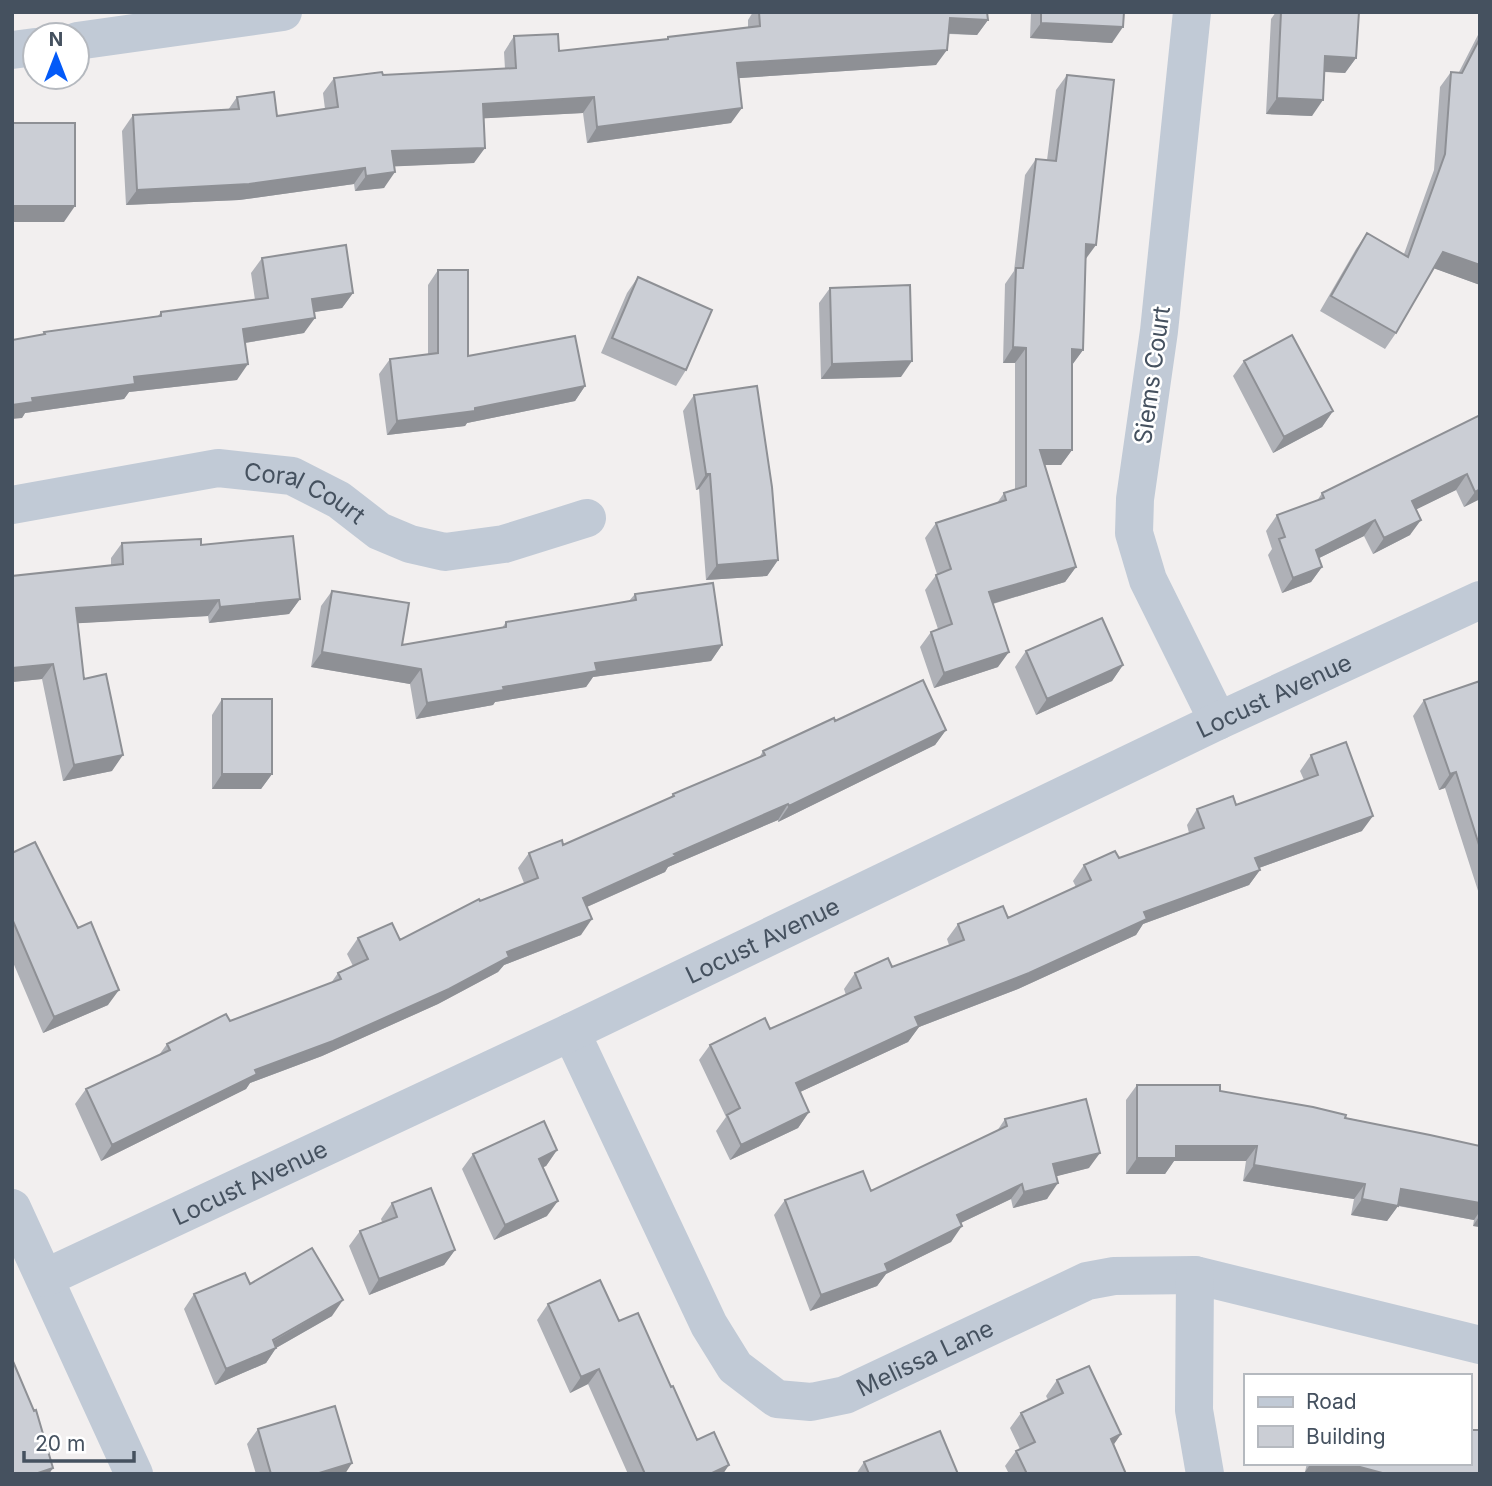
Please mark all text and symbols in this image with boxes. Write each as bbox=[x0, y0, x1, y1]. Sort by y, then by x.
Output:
north arrow bbox=[21, 21, 91, 91]
text: N bbox=[49, 28, 63, 51]
street label: Siems Court bbox=[1128, 304, 1176, 446]
street label: Coral Court bbox=[243, 456, 371, 530]
street label: Locust Avenue bbox=[1192, 647, 1356, 744]
street label: Locust Avenue bbox=[681, 891, 844, 989]
street label: Locust Avenue bbox=[168, 1134, 332, 1231]
street label: Melissa Lane bbox=[851, 1313, 998, 1402]
legend bbox=[1244, 1374, 1471, 1465]
text: Road bbox=[1306, 1389, 1357, 1414]
scale bar bbox=[24, 1420, 135, 1464]
text: Building bbox=[1306, 1424, 1386, 1449]
text: 20 m bbox=[35, 1431, 85, 1456]

